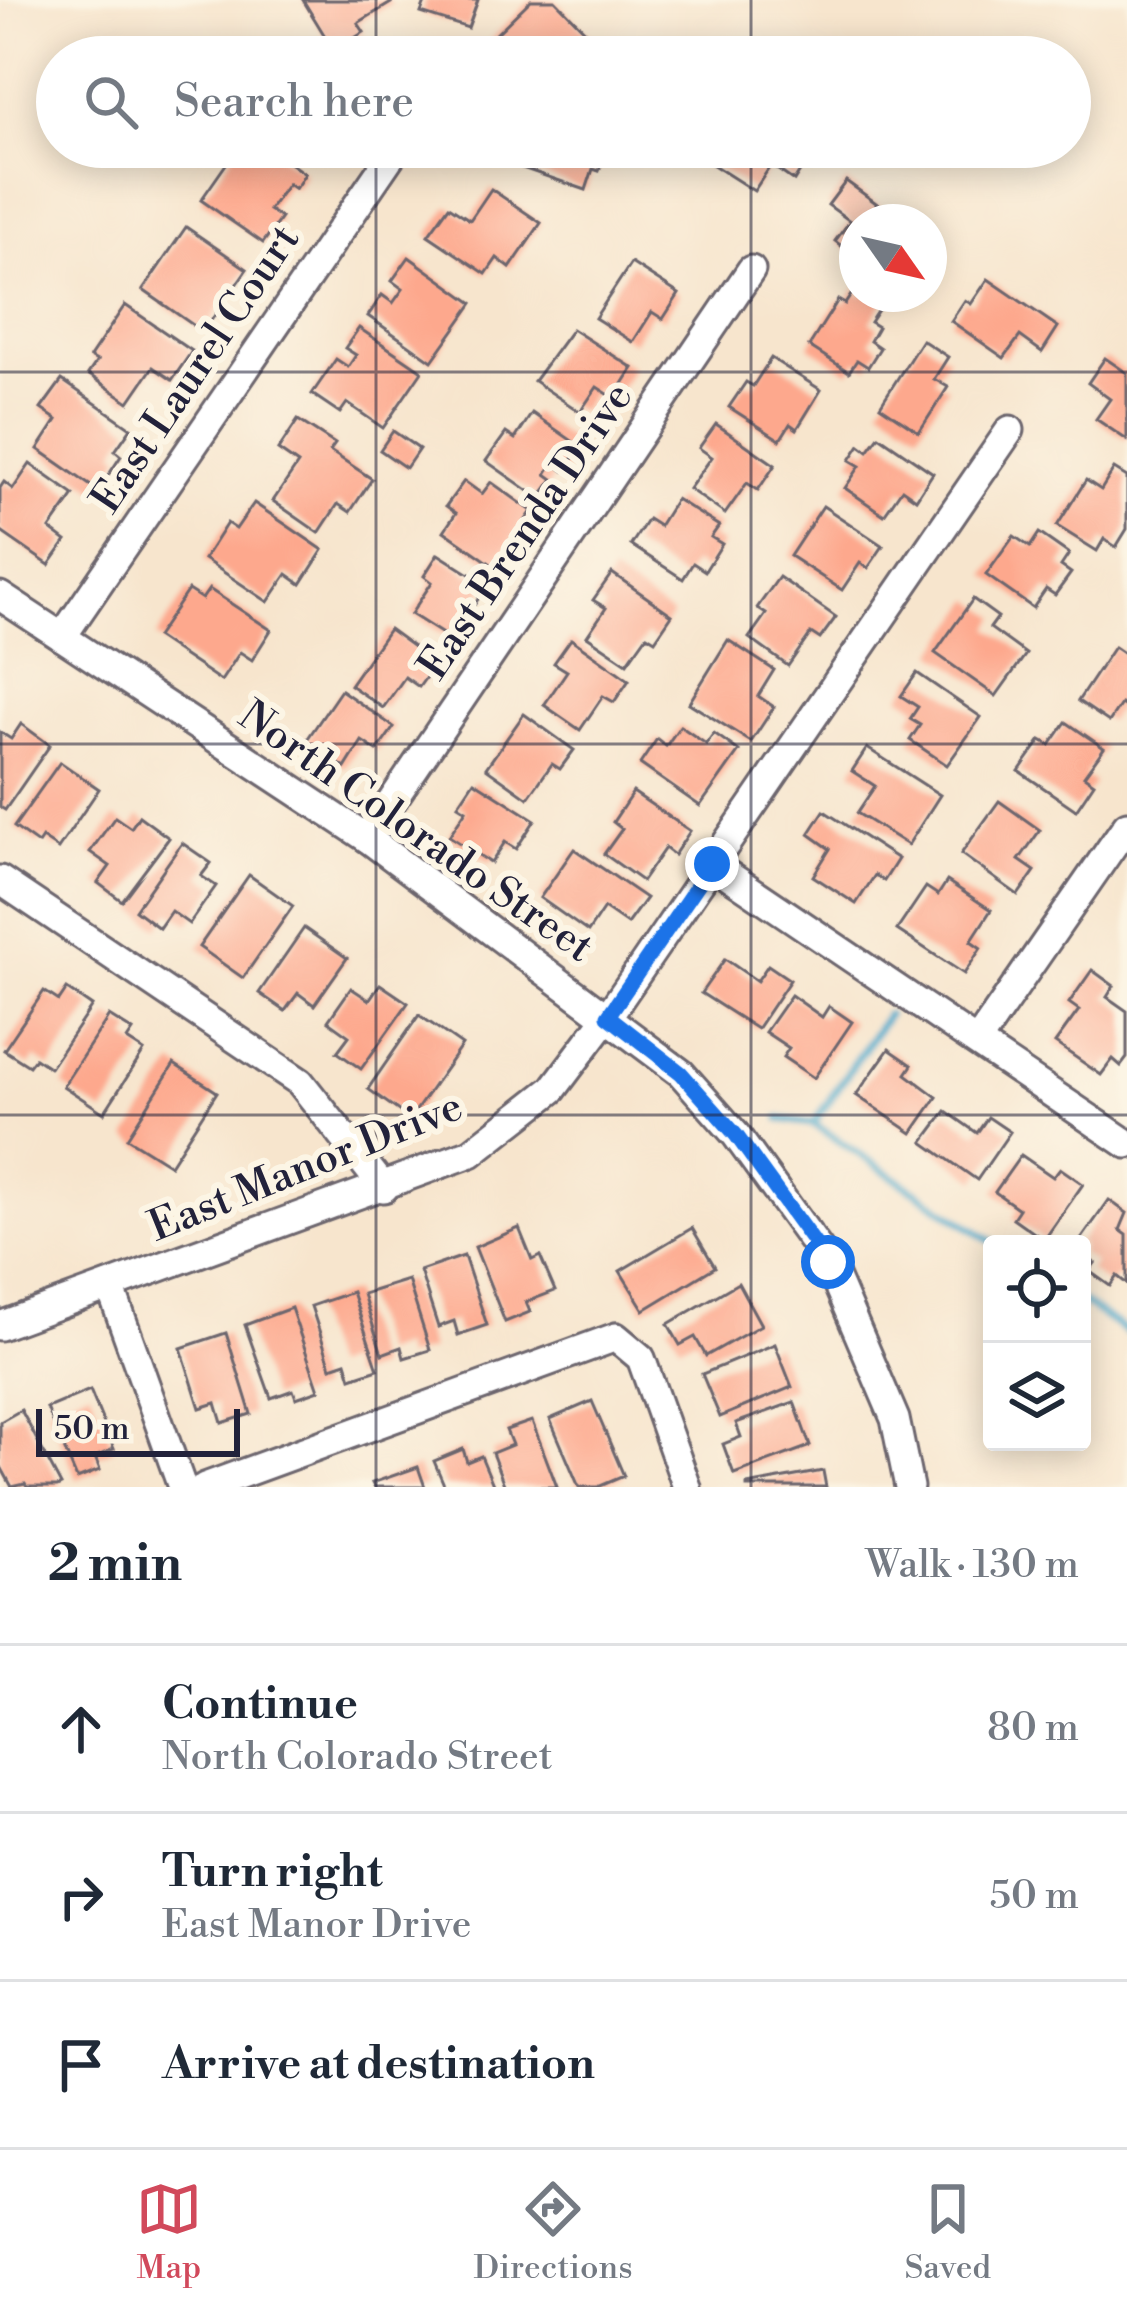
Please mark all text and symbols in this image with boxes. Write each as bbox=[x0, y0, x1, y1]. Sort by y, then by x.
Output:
search box bbox=[36, 36, 1091, 168]
icon: search bbox=[78, 69, 144, 135]
text: Search here bbox=[174, 74, 414, 131]
north arrow bbox=[839, 204, 947, 312]
street label: East Laurel Court bbox=[80, 215, 312, 524]
street label: East Brenda Drive bbox=[407, 373, 645, 690]
street label: North Colorado Street bbox=[228, 690, 603, 974]
route end bbox=[685, 837, 739, 891]
street label: East Manor Drive bbox=[142, 1080, 470, 1254]
route start bbox=[801, 1235, 855, 1289]
map controls bbox=[983, 1235, 1091, 1451]
button: locate bbox=[983, 1235, 1091, 1343]
button: layers bbox=[983, 1343, 1091, 1451]
scale bar bbox=[36, 1403, 240, 1456]
text: 50 m bbox=[54, 1409, 130, 1450]
text: 2 min bbox=[48, 1533, 182, 1597]
text: Walk · 130 m bbox=[866, 1541, 1079, 1590]
text: Continue bbox=[162, 1676, 358, 1733]
icon: ahead bbox=[48, 1696, 114, 1762]
text: 80 m bbox=[987, 1704, 1079, 1753]
text: North Colorado Street bbox=[162, 1733, 553, 1782]
text: Turn right bbox=[162, 1844, 383, 1901]
icon: right bbox=[48, 1864, 114, 1930]
text: 50 m bbox=[989, 1872, 1079, 1921]
text: East Manor Drive bbox=[162, 1901, 471, 1950]
icon: arrive bbox=[48, 2032, 114, 2098]
text: Arrive at destination bbox=[162, 2036, 595, 2093]
tab: Map bbox=[136, 2176, 202, 2289]
tab: Directions bbox=[474, 2176, 633, 2289]
tab: Saved bbox=[904, 2176, 991, 2289]

